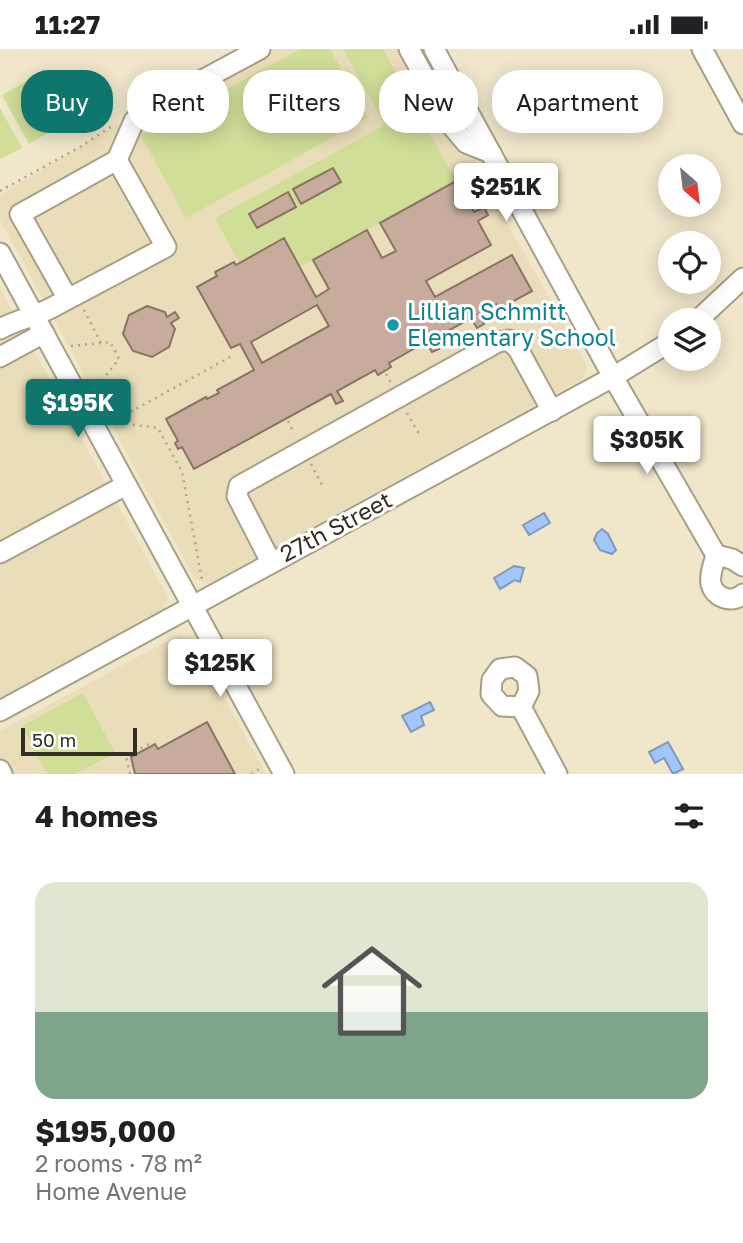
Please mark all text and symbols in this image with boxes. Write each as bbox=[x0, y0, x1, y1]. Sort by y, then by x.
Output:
text: 11:27 bbox=[35, 9, 100, 40]
chip: Buy bbox=[21, 70, 113, 133]
chip: Rent bbox=[127, 70, 229, 133]
chip: Filters bbox=[243, 70, 365, 133]
chip: New bbox=[379, 70, 478, 133]
chip: Apartment bbox=[492, 70, 663, 133]
north arrow bbox=[658, 154, 721, 217]
map controls bbox=[658, 154, 721, 371]
pin: $251K bbox=[457, 163, 555, 223]
text: $251K bbox=[470, 172, 542, 200]
button: locate bbox=[658, 231, 721, 294]
place label: Lillian Schmitt Elementary School bbox=[407, 297, 616, 351]
button: layers bbox=[658, 308, 721, 371]
marker: Lillian Schmitt Elementary School bbox=[385, 317, 401, 333]
pin: $195K bbox=[29, 379, 127, 439]
text: $195K bbox=[42, 388, 114, 416]
pin: $305K bbox=[598, 417, 696, 476]
text: $305K bbox=[609, 425, 685, 453]
street label: 27th Street bbox=[275, 485, 396, 567]
pin: $125K bbox=[171, 639, 269, 699]
text: $125K bbox=[184, 648, 256, 676]
scale bar bbox=[21, 725, 136, 757]
text: 50 m bbox=[32, 728, 76, 751]
icon: filters bbox=[670, 797, 708, 835]
text: 4 homes bbox=[35, 798, 158, 834]
icon: home bbox=[309, 928, 435, 1054]
text: $195,000 bbox=[35, 1113, 176, 1149]
text: 2 rooms · 78 m² bbox=[35, 1149, 202, 1177]
text: Home Avenue bbox=[35, 1177, 187, 1205]

